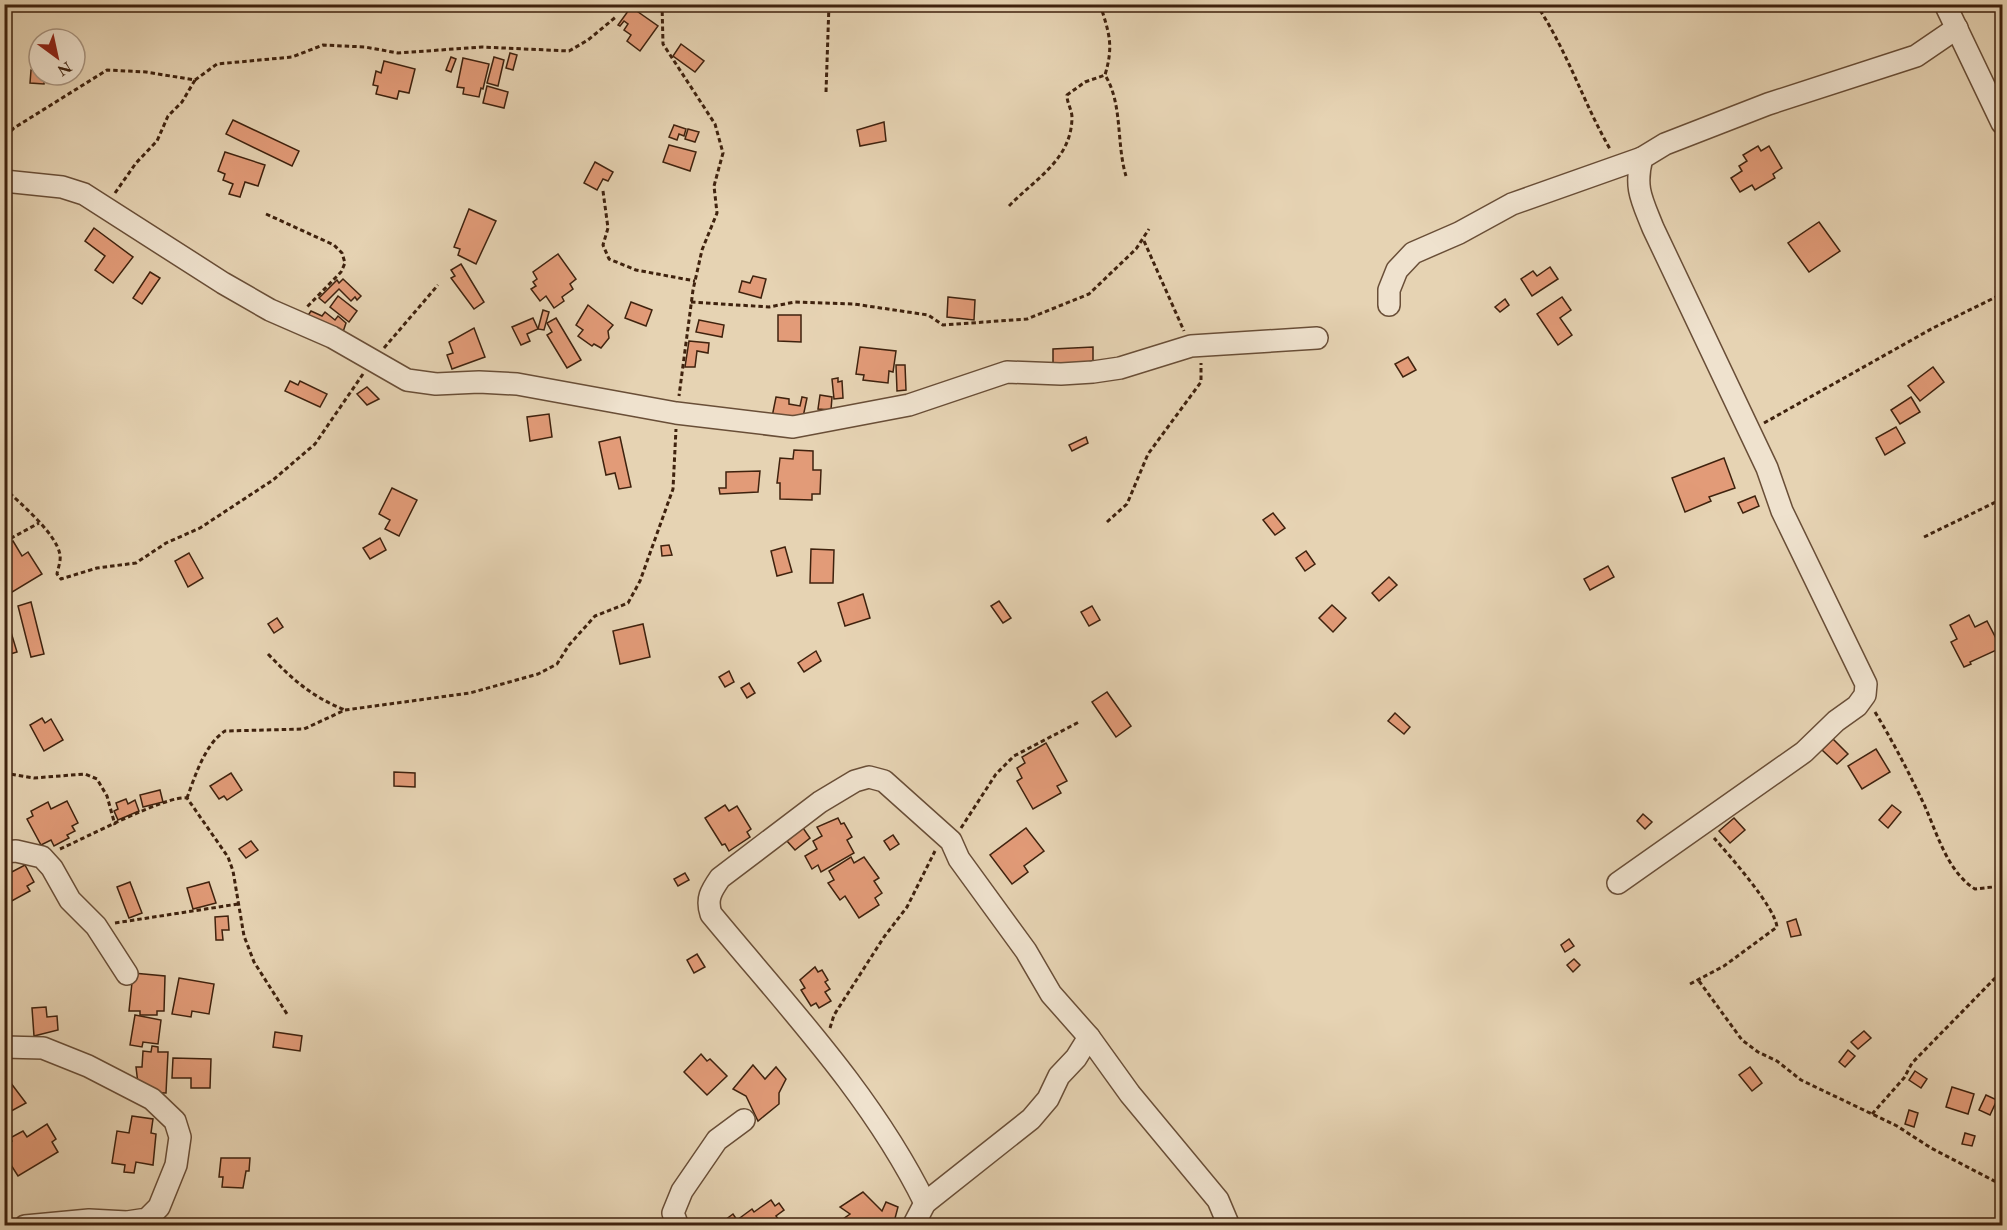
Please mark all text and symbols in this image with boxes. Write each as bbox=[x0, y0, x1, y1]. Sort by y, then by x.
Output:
north arrow bbox=[27, 27, 87, 87]
text: N bbox=[54, 57, 76, 82]

